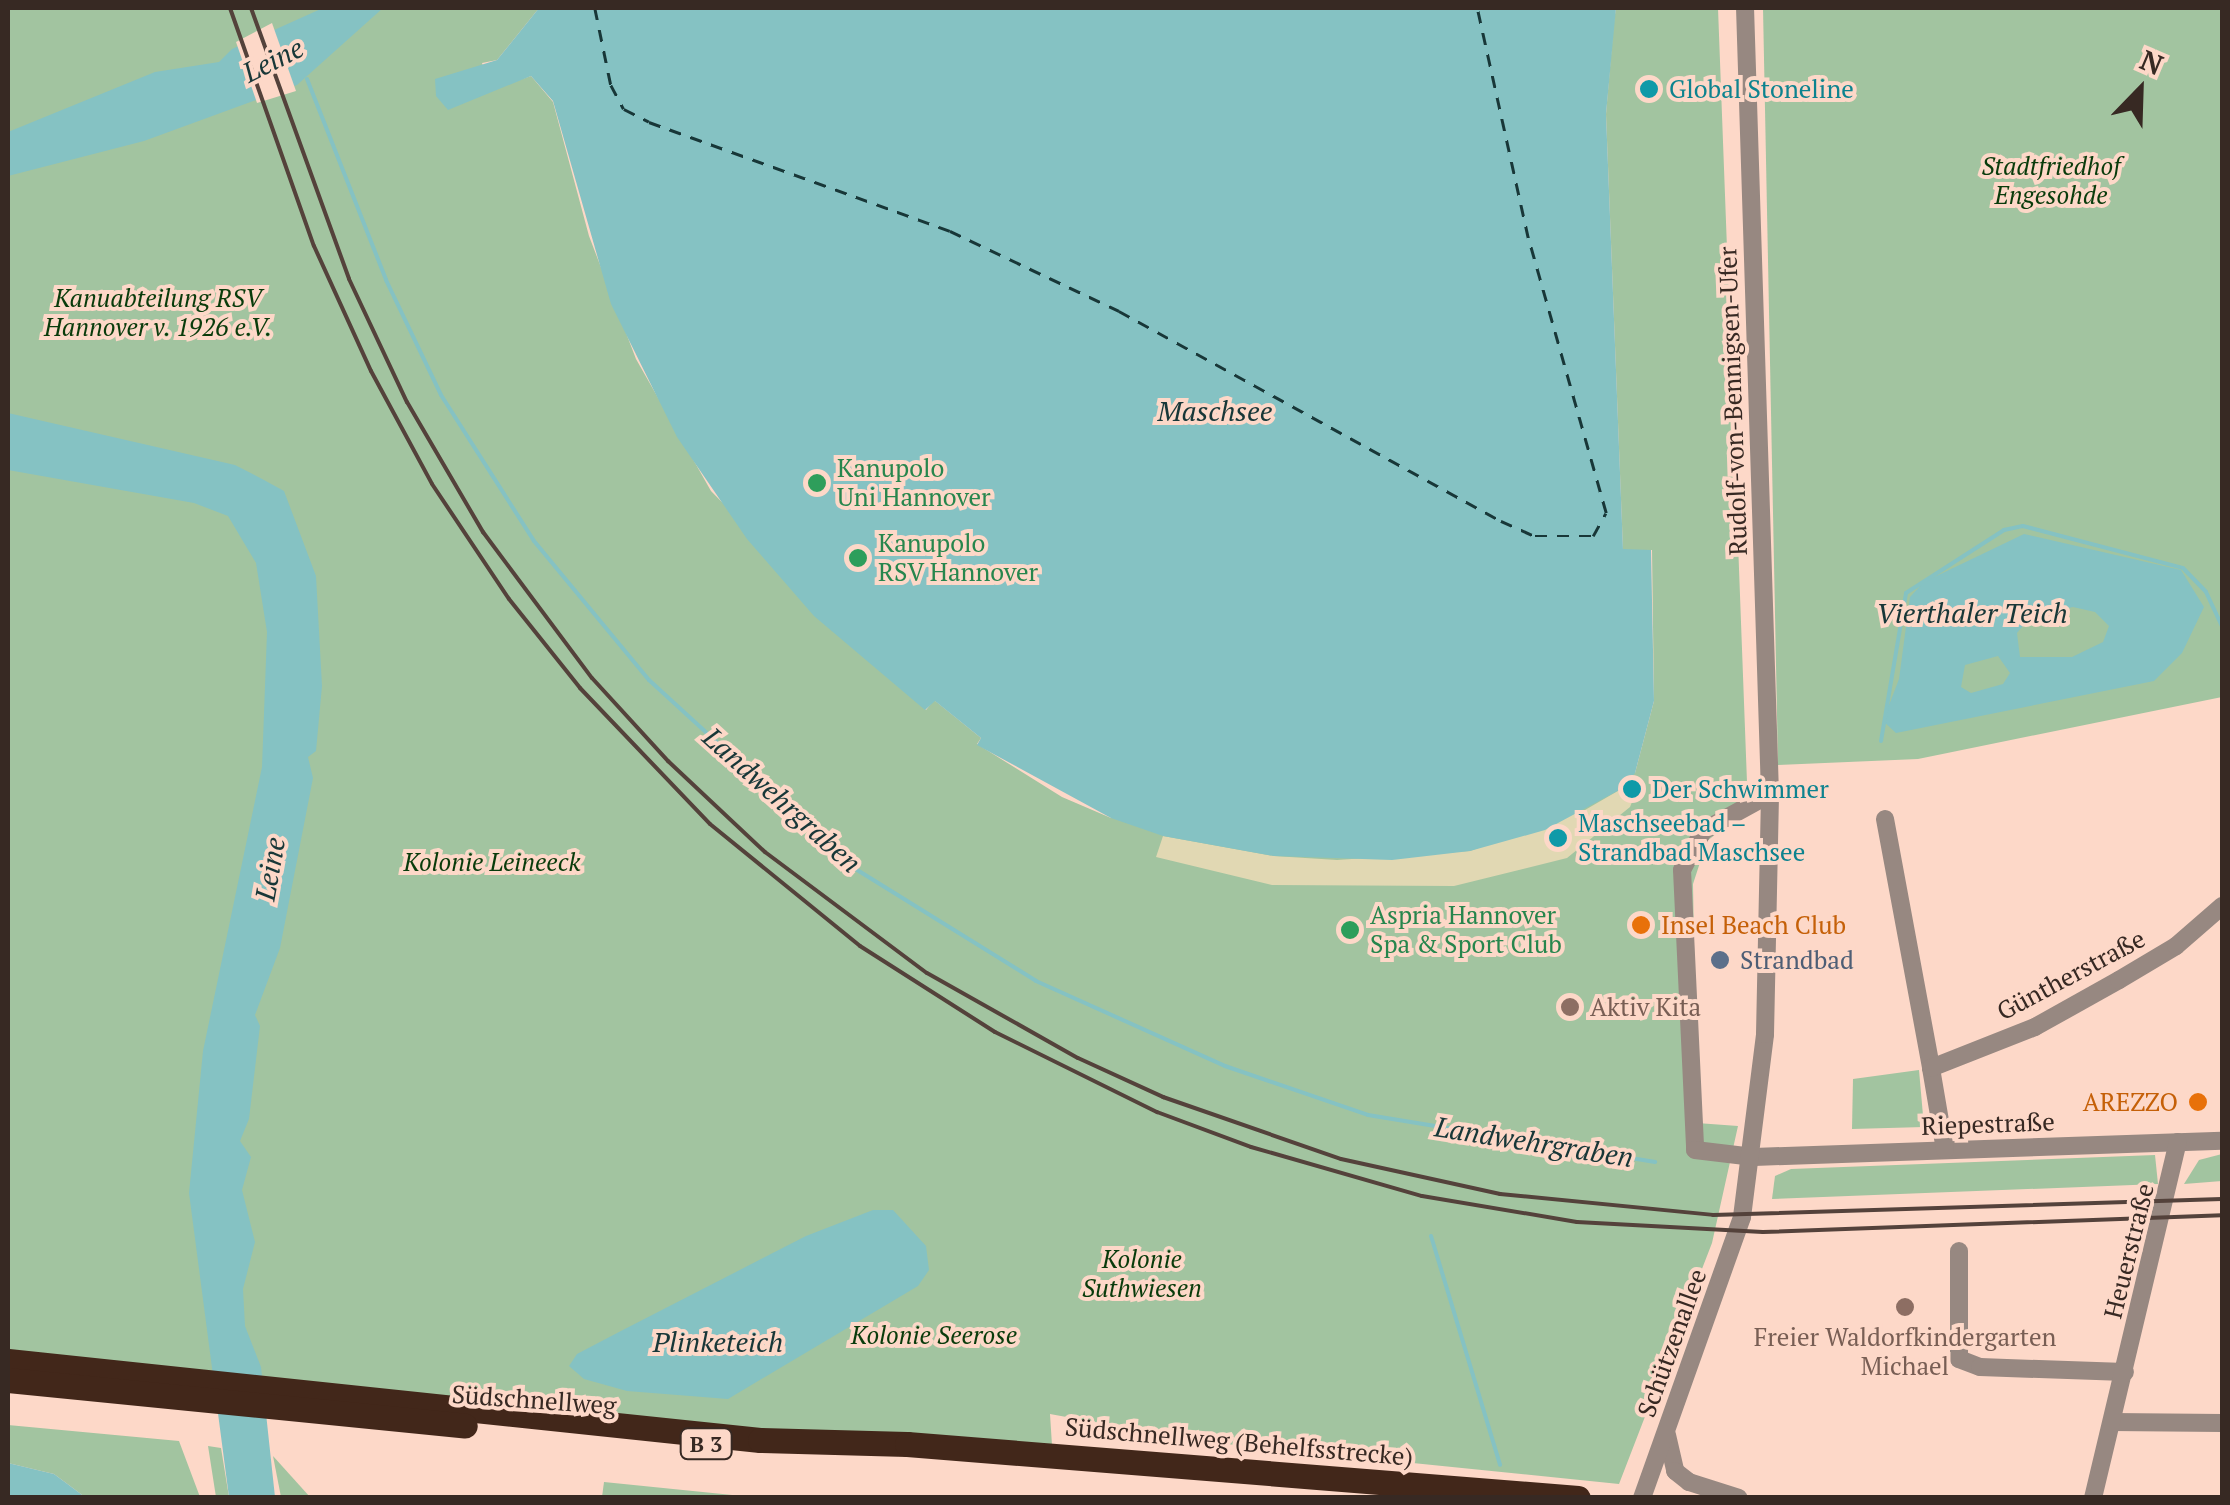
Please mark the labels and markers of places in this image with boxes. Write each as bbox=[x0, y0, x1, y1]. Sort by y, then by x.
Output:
place label: Global Stoneline bbox=[1669, 74, 1854, 104]
marker: Global Stoneline bbox=[1638, 78, 1660, 100]
place label: Kanupolo Uni Hannover bbox=[837, 454, 991, 513]
marker: Kanupolo Uni Hannover bbox=[806, 472, 828, 494]
place label: Kanupolo RSV Hannover bbox=[878, 529, 1039, 588]
marker: Kanupolo RSV Hannover bbox=[847, 547, 869, 569]
place label: Der Schwimmer bbox=[1652, 774, 1829, 804]
marker: Der Schwimmer bbox=[1621, 778, 1643, 800]
place label: Maschseebad – Strandbad Maschsee bbox=[1578, 809, 1805, 868]
marker: Maschseebad – Strandbad Maschsee bbox=[1547, 827, 1569, 849]
place label: Aspria Hannover Spa & Sport Club bbox=[1370, 901, 1562, 960]
place label: Insel Beach Club bbox=[1661, 910, 1846, 940]
marker: Insel Beach Club bbox=[1630, 914, 1652, 936]
marker: Aspria Hannover Spa & Sport Club bbox=[1339, 919, 1361, 941]
place label: Strandbad bbox=[1740, 945, 1854, 975]
marker: Strandbad bbox=[1709, 949, 1731, 971]
place label: Aktiv Kita bbox=[1590, 992, 1701, 1022]
marker: Aktiv Kita bbox=[1559, 996, 1581, 1018]
place label: AREZZO bbox=[2083, 1087, 2178, 1117]
marker: AREZZO bbox=[2187, 1091, 2209, 1113]
marker: Freier Waldorfkindergarten Michael bbox=[1894, 1296, 1916, 1318]
place label: Freier Waldorfkindergarten Michael bbox=[1754, 1323, 2056, 1382]

